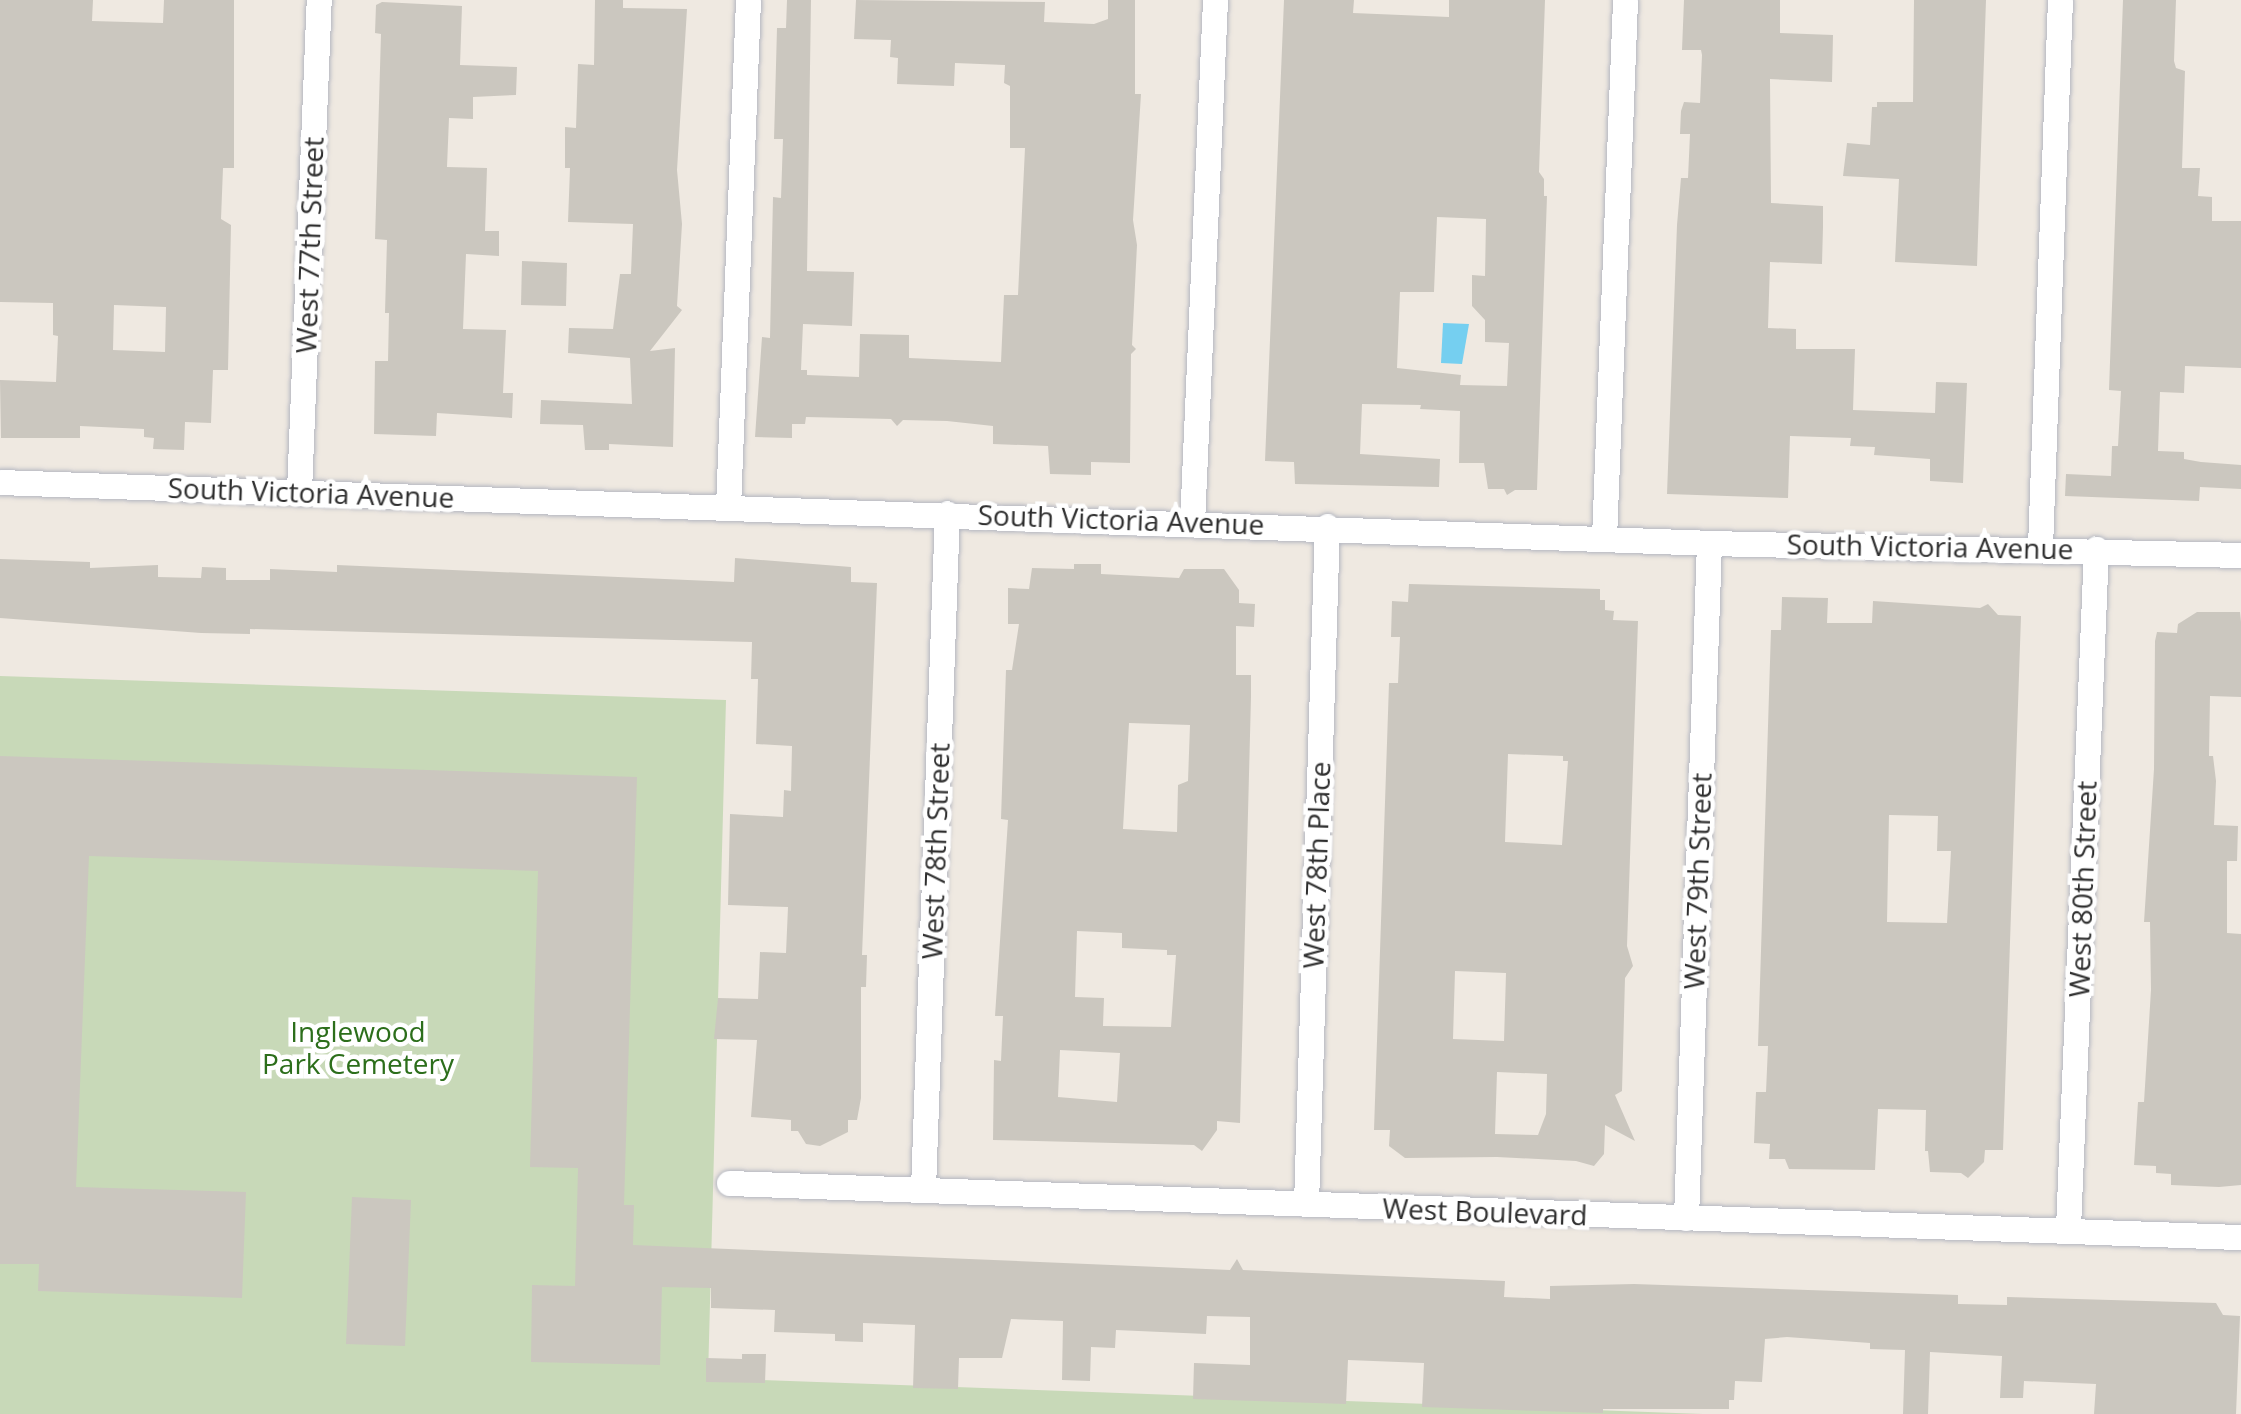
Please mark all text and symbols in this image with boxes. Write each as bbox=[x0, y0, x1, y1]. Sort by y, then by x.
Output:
street label: West 77th Street bbox=[288, 136, 330, 354]
street label: South Victoria Avenue bbox=[167, 470, 455, 514]
street label: South Victoria Avenue bbox=[977, 497, 1265, 541]
street label: South Victoria Avenue bbox=[1786, 527, 2074, 565]
street label: West 78th Street bbox=[914, 742, 956, 960]
street label: West 78th Place bbox=[1296, 761, 1336, 969]
street label: West 79th Street bbox=[1676, 772, 1718, 990]
street label: West 80th Street bbox=[2061, 780, 2103, 998]
park label: Inglewood Park Cemetery bbox=[262, 1014, 454, 1080]
street label: West Boulevard bbox=[1382, 1191, 1588, 1231]

